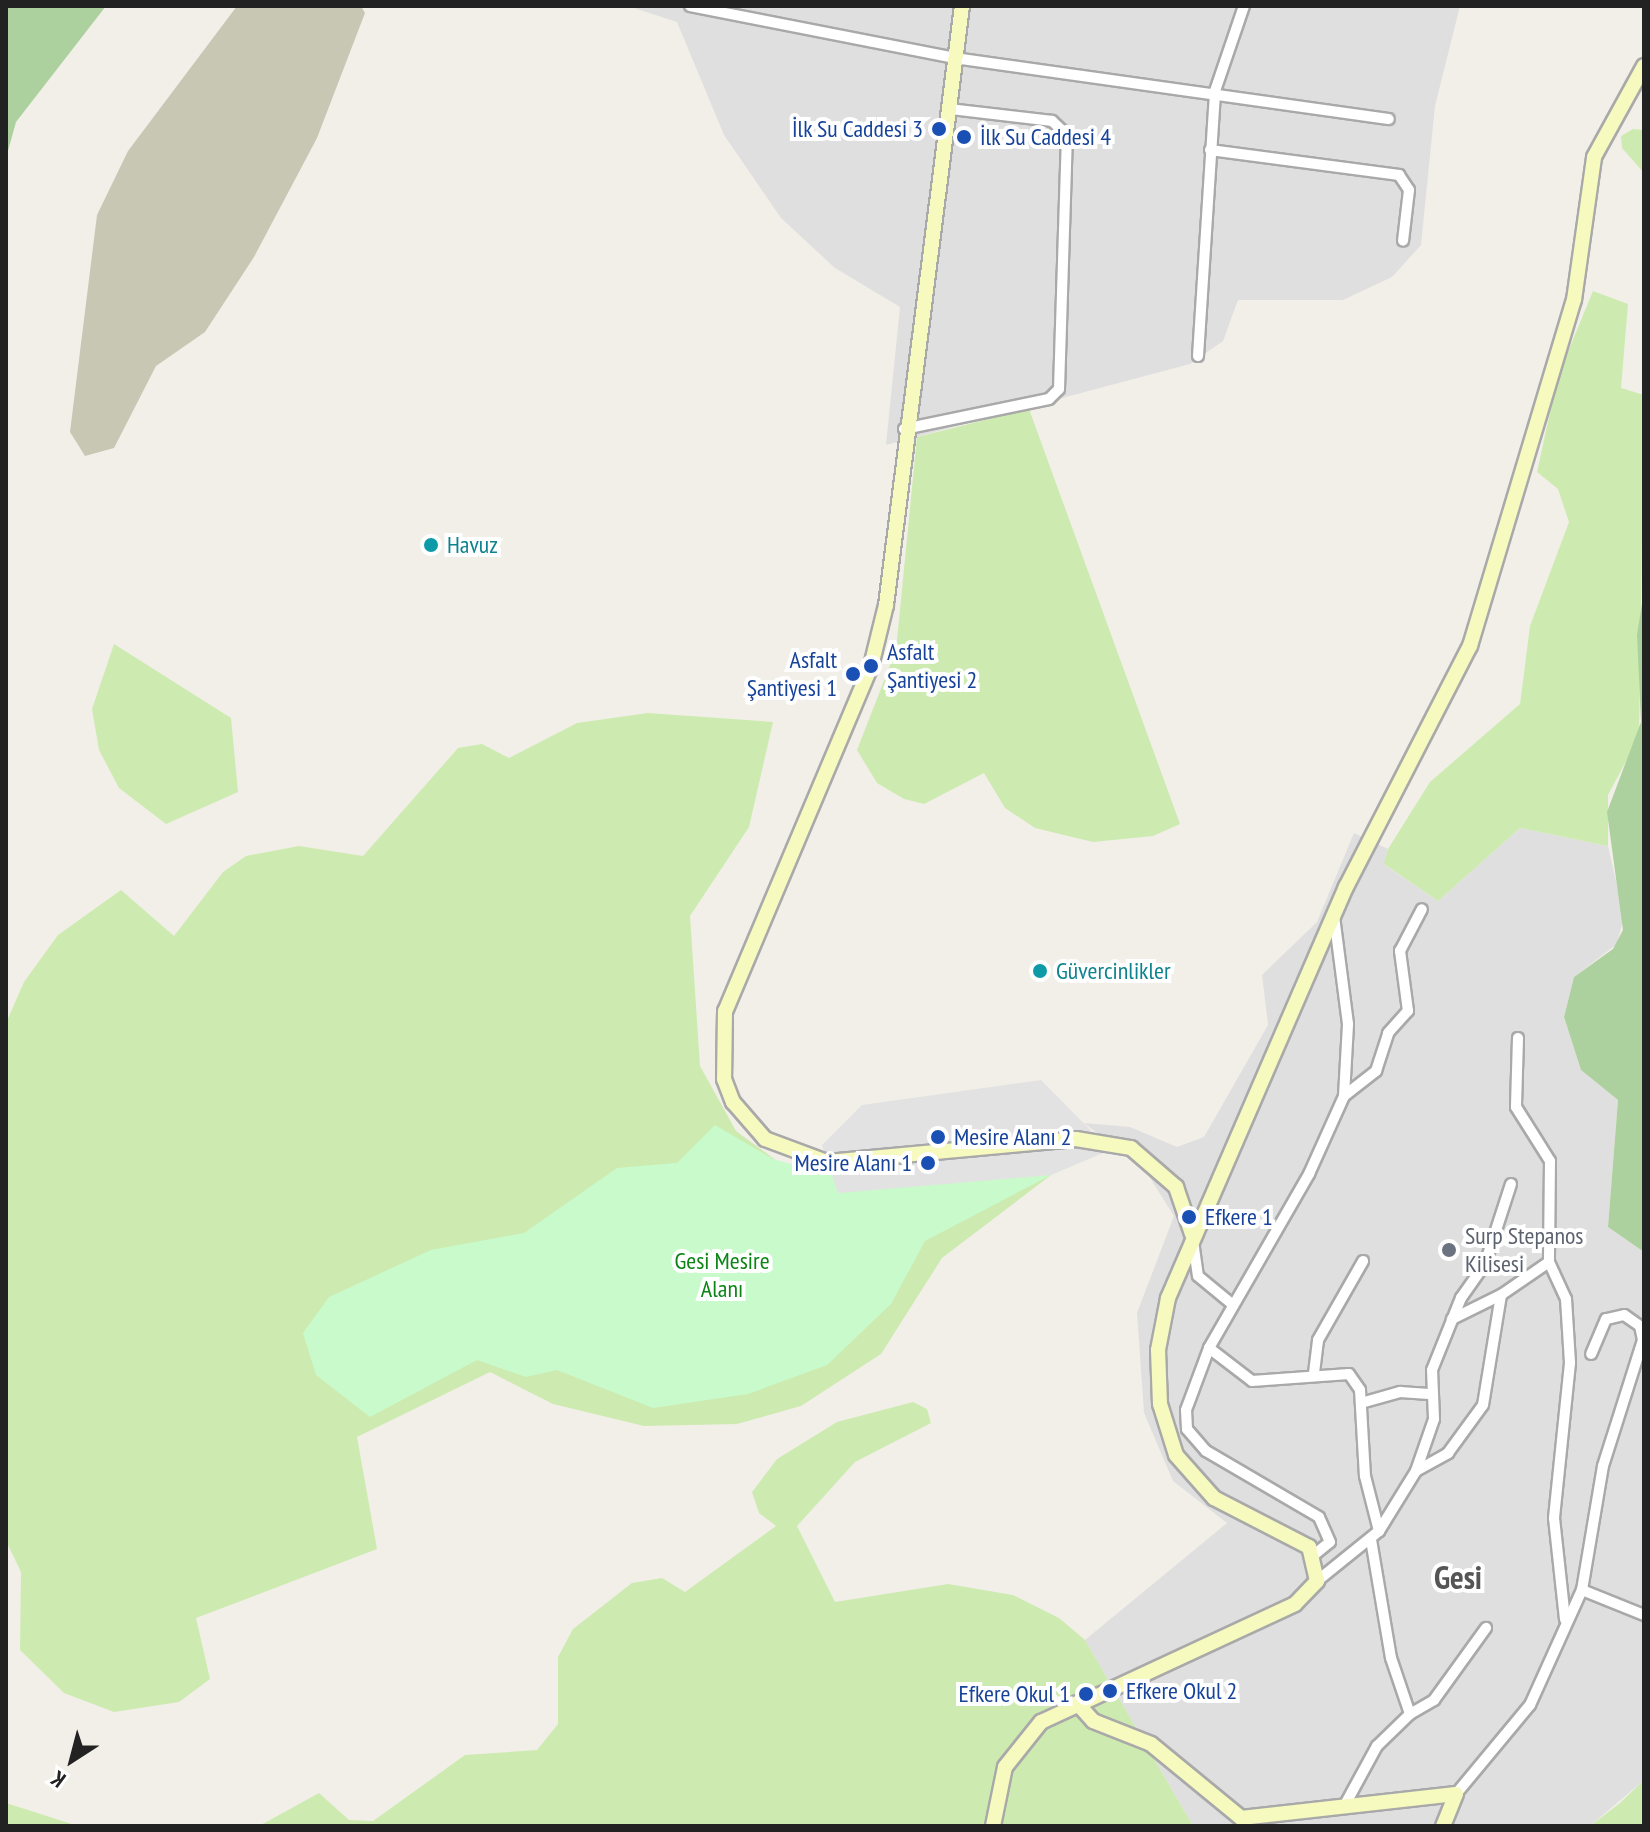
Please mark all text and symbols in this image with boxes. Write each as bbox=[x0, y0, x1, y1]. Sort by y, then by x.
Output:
place label: İlk Su Caddesi 3 bbox=[791, 115, 923, 143]
marker: İlk Su Caddesi 3 bbox=[930, 120, 948, 138]
place label: İlk Su Caddesi 4 bbox=[980, 123, 1112, 151]
marker: İlk Su Caddesi 4 bbox=[955, 128, 973, 146]
place label: Havuz bbox=[447, 531, 498, 559]
marker: Havuz bbox=[422, 536, 440, 554]
place label: Asfalt Şantiyesi 2 bbox=[887, 638, 977, 694]
place label: Asfalt Şantiyesi 1 bbox=[747, 646, 837, 702]
marker: Asfalt Şantiyesi 2 bbox=[862, 657, 880, 675]
marker: Asfalt Şantiyesi 1 bbox=[844, 665, 862, 683]
place label: Güvercinlikler bbox=[1056, 957, 1171, 985]
marker: Güvercinlikler bbox=[1031, 962, 1049, 980]
place label: Mesire Alanı 2 bbox=[954, 1123, 1072, 1151]
marker: Mesire Alanı 2 bbox=[929, 1128, 947, 1146]
place label: Mesire Alanı 1 bbox=[794, 1149, 912, 1177]
marker: Mesire Alanı 1 bbox=[919, 1154, 937, 1172]
place label: Efkere 1 bbox=[1205, 1203, 1273, 1231]
marker: Efkere 1 bbox=[1180, 1208, 1198, 1226]
place label: Surp Stepanos Kilisesi bbox=[1465, 1222, 1583, 1278]
marker: Surp Stepanos Kilisesi bbox=[1440, 1241, 1458, 1259]
park label: Gesi Mesire Alanı bbox=[674, 1247, 770, 1303]
district label: Gesi bbox=[1434, 1558, 1482, 1596]
place label: Efkere Okul 2 bbox=[1126, 1677, 1237, 1705]
place label: Efkere Okul 1 bbox=[959, 1680, 1070, 1708]
marker: Efkere Okul 2 bbox=[1101, 1682, 1119, 1700]
marker: Efkere Okul 1 bbox=[1077, 1685, 1095, 1703]
north arrow bbox=[32, 1720, 112, 1800]
text: K bbox=[45, 1765, 71, 1794]

